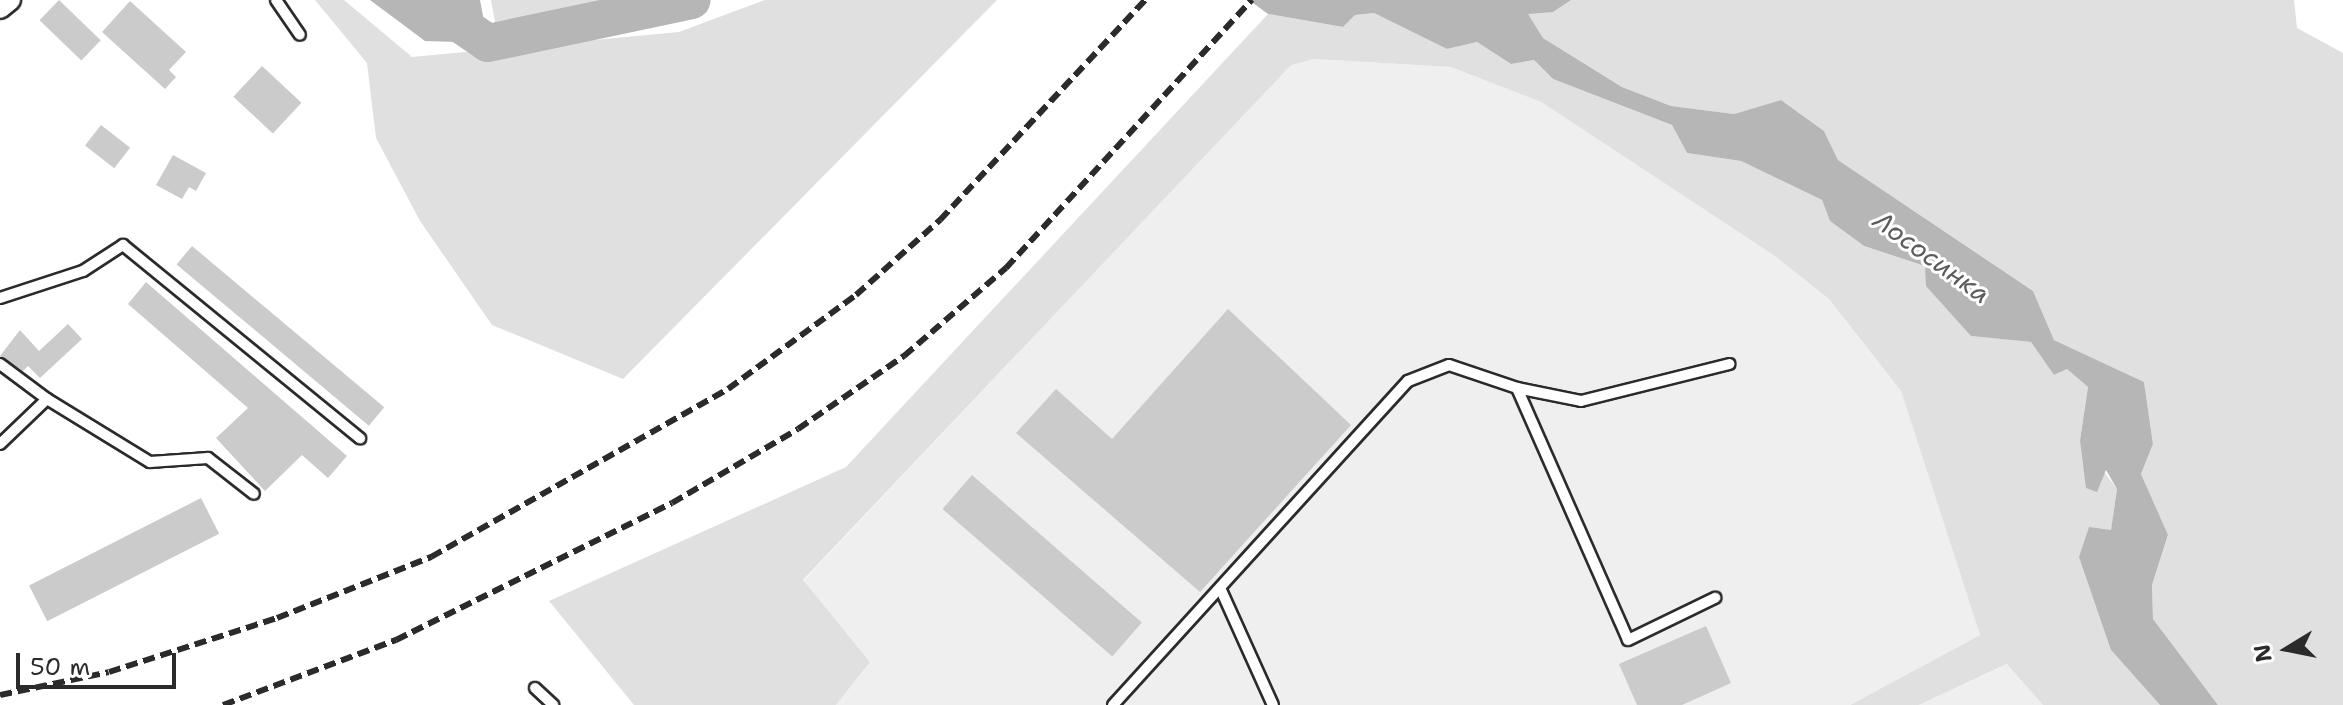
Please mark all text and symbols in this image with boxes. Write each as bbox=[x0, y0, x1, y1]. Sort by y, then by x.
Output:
water label: Лососинка bbox=[1868, 204, 1996, 310]
north arrow bbox=[2247, 609, 2327, 689]
scale bar bbox=[20, 637, 180, 687]
text: N bbox=[2247, 642, 2279, 664]
text: 50 m bbox=[30, 651, 90, 683]

